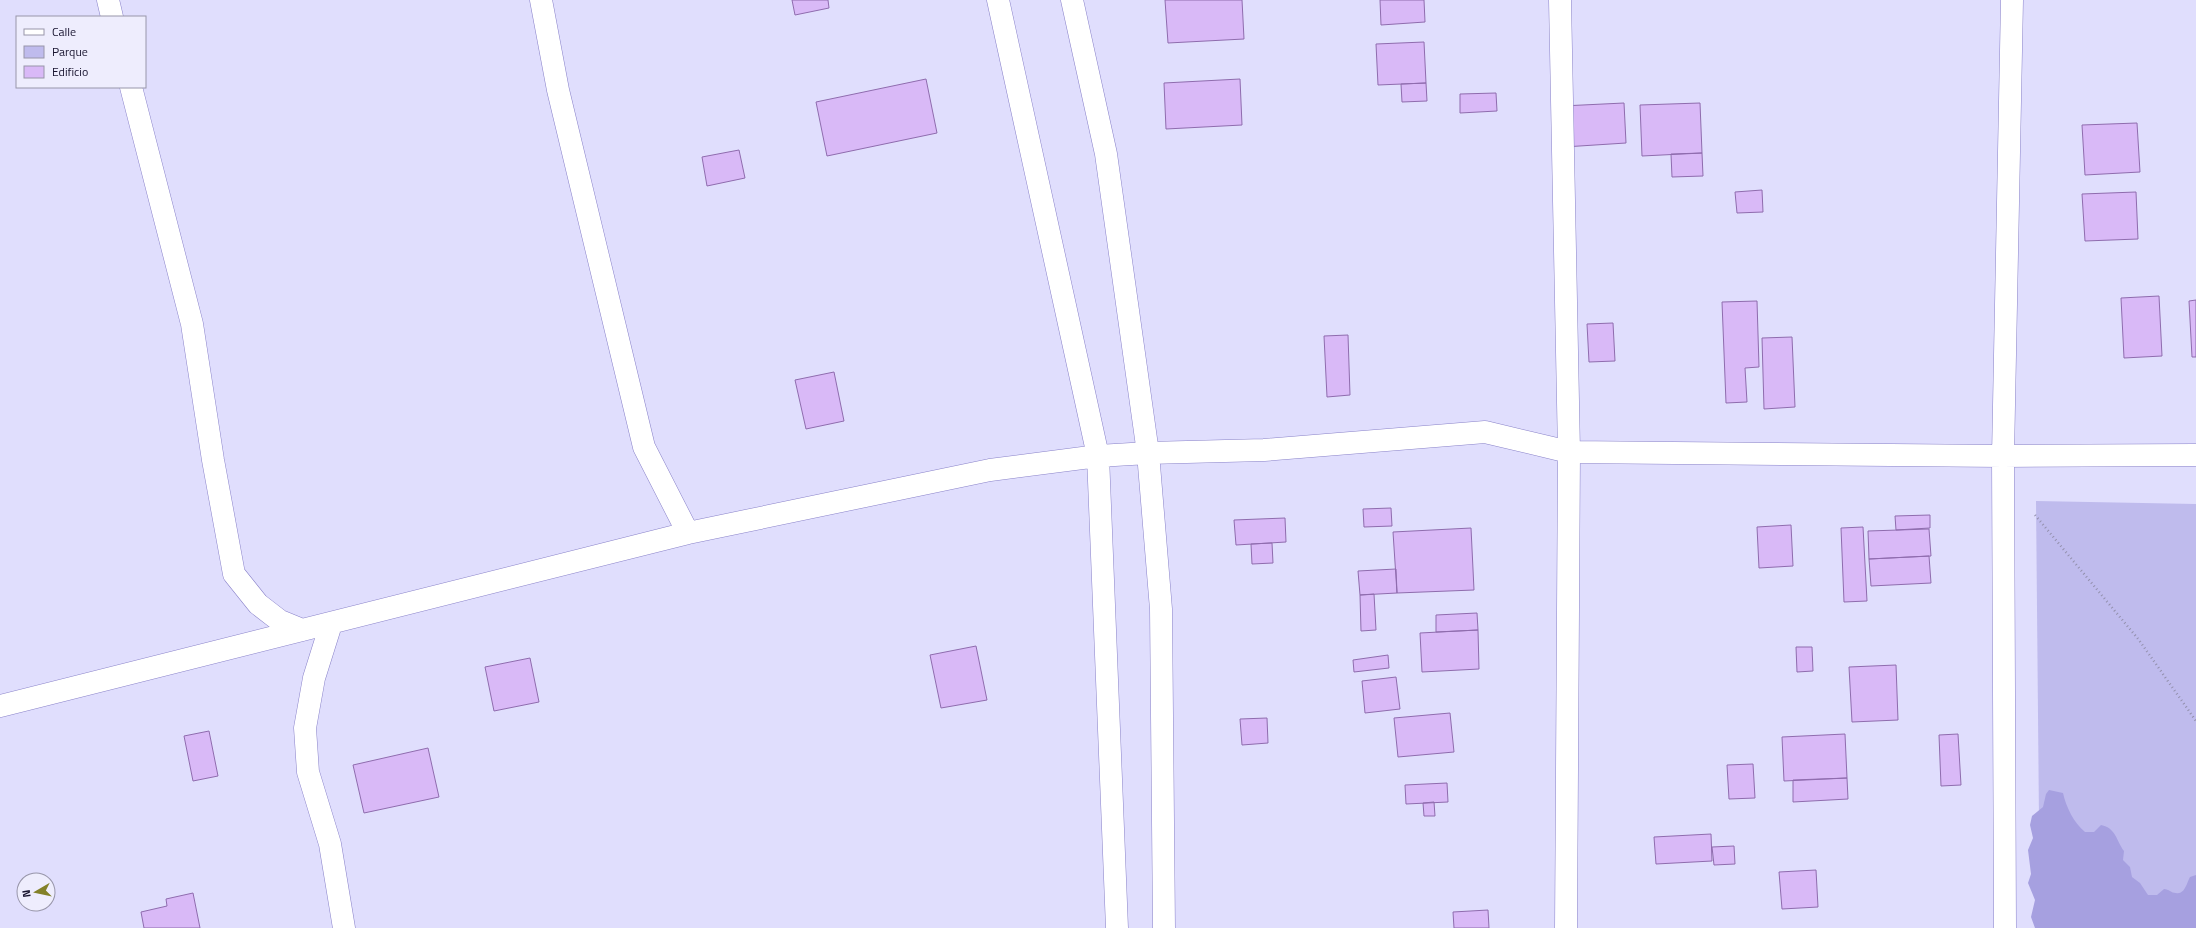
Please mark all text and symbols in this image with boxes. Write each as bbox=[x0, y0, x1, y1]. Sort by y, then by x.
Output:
legend bbox=[16, 16, 146, 88]
text: Calle bbox=[52, 22, 76, 41]
text: Parque bbox=[52, 42, 88, 61]
text: Edificio bbox=[52, 62, 88, 81]
north arrow bbox=[16, 872, 56, 912]
text: N bbox=[18, 889, 35, 899]

